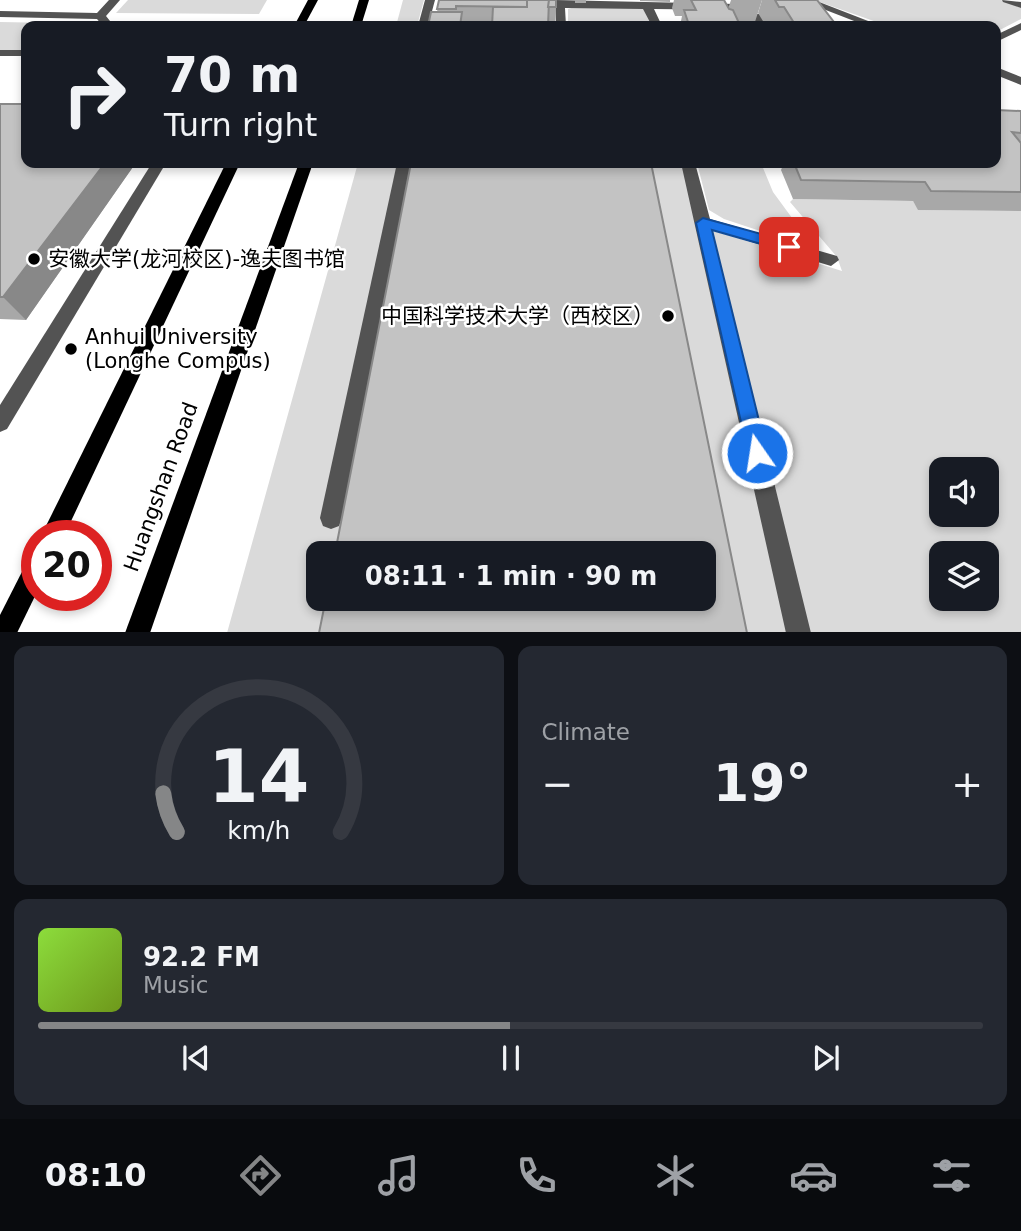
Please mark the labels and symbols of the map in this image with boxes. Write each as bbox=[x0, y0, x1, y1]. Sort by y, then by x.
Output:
pin bbox=[759, 217, 819, 277]
place label: 安徽大学(龙河校区)-逸夫图书馆 bbox=[48, 247, 345, 271]
marker: 安徽大学(龙河校区)-逸夫图书馆 bbox=[26, 251, 42, 267]
place label: 中国科学技术大学（西校区） bbox=[381, 304, 654, 328]
marker: 中国科学技术大学（西校区） bbox=[660, 308, 676, 324]
place label: Anhui University (Longhe Compus) bbox=[85, 325, 271, 373]
marker: Anhui University (Longhe Compus) bbox=[63, 341, 79, 357]
street label: Huangshan Road bbox=[119, 399, 203, 575]
position arrow bbox=[720, 416, 794, 490]
speed limit sign: 20 bbox=[21, 520, 112, 611]

